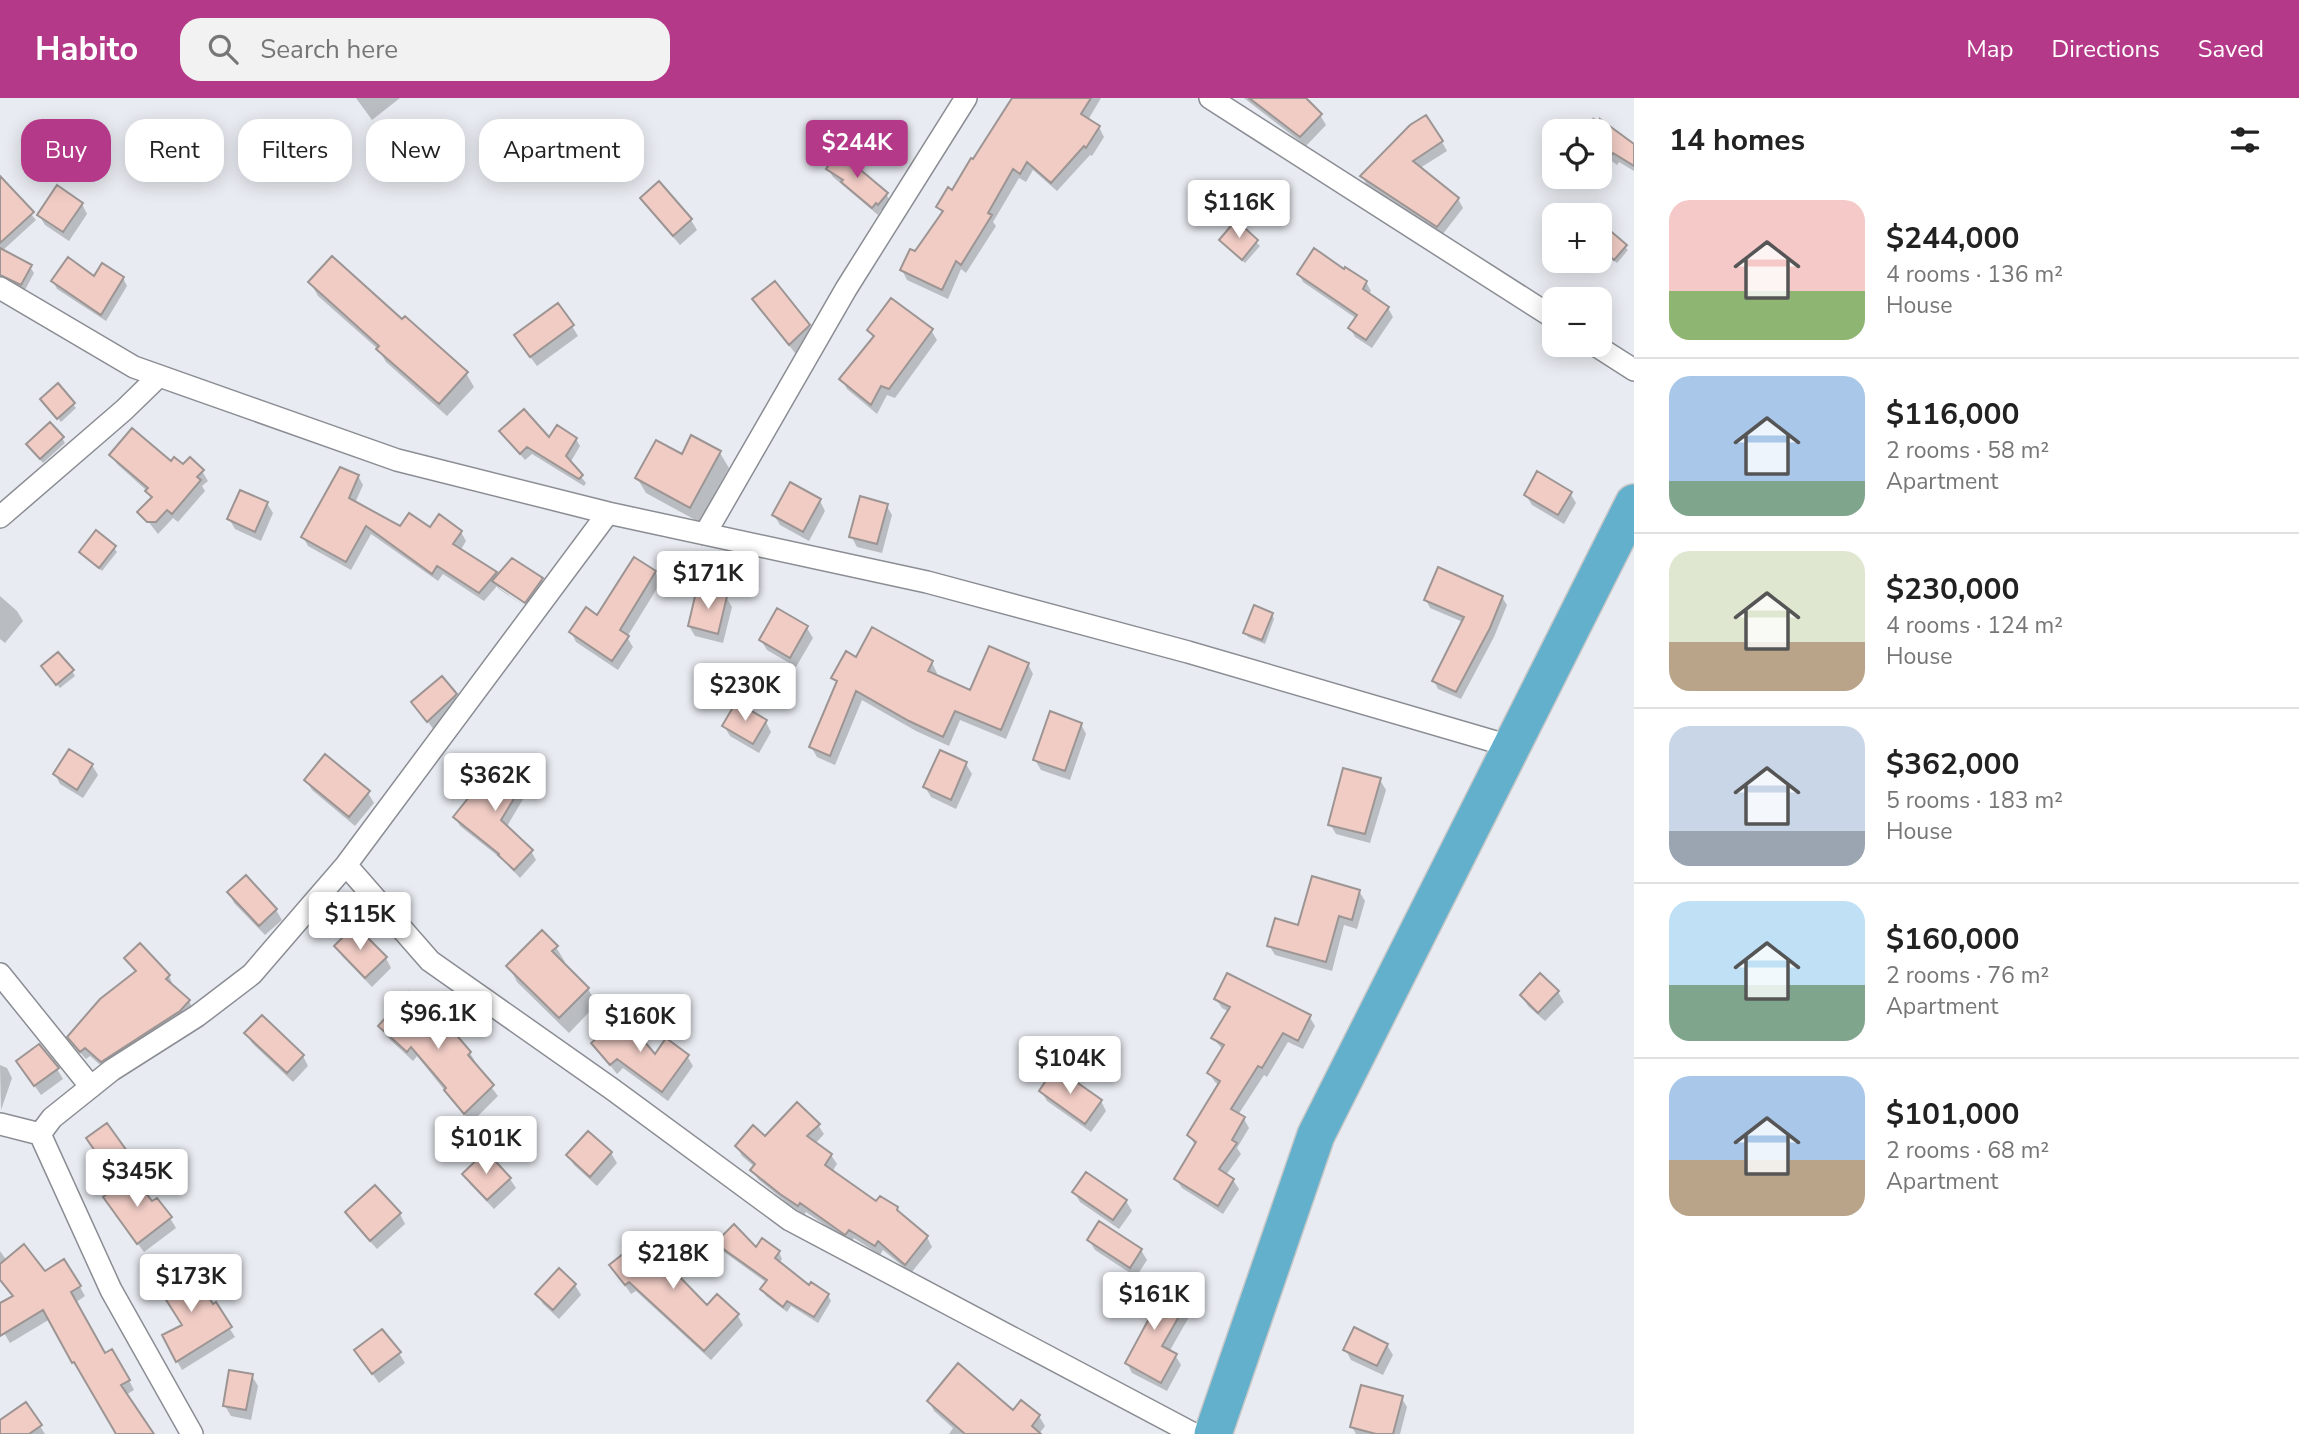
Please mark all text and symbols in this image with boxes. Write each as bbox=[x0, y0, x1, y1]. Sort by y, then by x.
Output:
search box bbox=[180, 18, 670, 81]
text: Habito bbox=[35, 27, 138, 72]
icon: search bbox=[204, 30, 242, 68]
text: Search here bbox=[260, 32, 398, 67]
text: Map bbox=[1966, 33, 2013, 65]
text: Directions bbox=[2051, 33, 2160, 65]
text: Saved bbox=[2198, 33, 2264, 65]
chip: Buy bbox=[21, 119, 111, 182]
chip: Rent bbox=[125, 119, 224, 182]
chip: Filters bbox=[238, 119, 352, 182]
chip: New bbox=[366, 119, 465, 182]
chip: Apartment bbox=[479, 119, 644, 182]
map controls bbox=[1542, 119, 1612, 357]
button: locate bbox=[1542, 119, 1612, 189]
pin: $244K bbox=[808, 120, 906, 180]
text: 14 homes bbox=[1669, 120, 1805, 161]
icon: filters bbox=[2226, 121, 2264, 159]
text: $244K bbox=[822, 127, 892, 158]
pin: $116K bbox=[1190, 180, 1288, 240]
text: $116K bbox=[1204, 187, 1274, 218]
button: + bbox=[1542, 203, 1612, 273]
text: $244,000 bbox=[1886, 218, 2019, 259]
icon: home bbox=[1725, 228, 1809, 312]
text: 4 rooms · 136 m² bbox=[1886, 259, 2063, 290]
button: − bbox=[1542, 287, 1612, 357]
text: House bbox=[1886, 290, 1953, 321]
text: $116,000 bbox=[1886, 394, 2019, 435]
icon: home bbox=[1725, 404, 1809, 488]
text: 2 rooms · 58 m² bbox=[1886, 435, 2049, 466]
text: Apartment bbox=[1886, 466, 1998, 497]
pin: $171K bbox=[659, 552, 757, 611]
text: $171K bbox=[673, 558, 743, 589]
text: $230,000 bbox=[1886, 569, 2019, 610]
icon: home bbox=[1725, 579, 1809, 663]
text: 4 rooms · 124 m² bbox=[1886, 610, 2063, 641]
text: House bbox=[1886, 641, 1953, 672]
pin: $230K bbox=[696, 664, 794, 723]
text: $230K bbox=[710, 670, 780, 701]
text: $362,000 bbox=[1886, 744, 2019, 785]
pin: $362K bbox=[446, 754, 544, 813]
icon: home bbox=[1725, 754, 1809, 838]
text: $362K bbox=[460, 760, 530, 791]
text: 5 rooms · 183 m² bbox=[1886, 785, 2063, 816]
text: House bbox=[1886, 816, 1953, 847]
pin: $115K bbox=[311, 892, 409, 952]
text: $115K bbox=[325, 899, 395, 930]
text: $160,000 bbox=[1886, 919, 2019, 960]
icon: home bbox=[1725, 929, 1809, 1013]
text: 2 rooms · 76 m² bbox=[1886, 960, 2049, 991]
text: Apartment bbox=[1886, 991, 1998, 1022]
pin: $96.1K bbox=[381, 992, 495, 1051]
pin: $160K bbox=[591, 995, 689, 1054]
text: $96.1K bbox=[400, 998, 476, 1029]
text: $160K bbox=[605, 1001, 675, 1032]
pin: $104K bbox=[1021, 1037, 1119, 1096]
text: $104K bbox=[1035, 1043, 1105, 1074]
text: $101,000 bbox=[1886, 1094, 2019, 1135]
icon: home bbox=[1725, 1104, 1809, 1188]
pin: $101K bbox=[437, 1116, 535, 1176]
text: $101K bbox=[451, 1123, 521, 1154]
text: 2 rooms · 68 m² bbox=[1886, 1135, 2049, 1166]
pin: $345K bbox=[88, 1150, 186, 1209]
text: $345K bbox=[102, 1156, 172, 1187]
text: Apartment bbox=[1886, 1166, 1998, 1197]
pin: $218K bbox=[624, 1232, 722, 1291]
text: $218K bbox=[638, 1238, 708, 1269]
pin: $173K bbox=[142, 1254, 240, 1314]
text: $173K bbox=[156, 1261, 226, 1292]
pin: $161K bbox=[1105, 1272, 1203, 1332]
text: $161K bbox=[1119, 1279, 1189, 1310]

